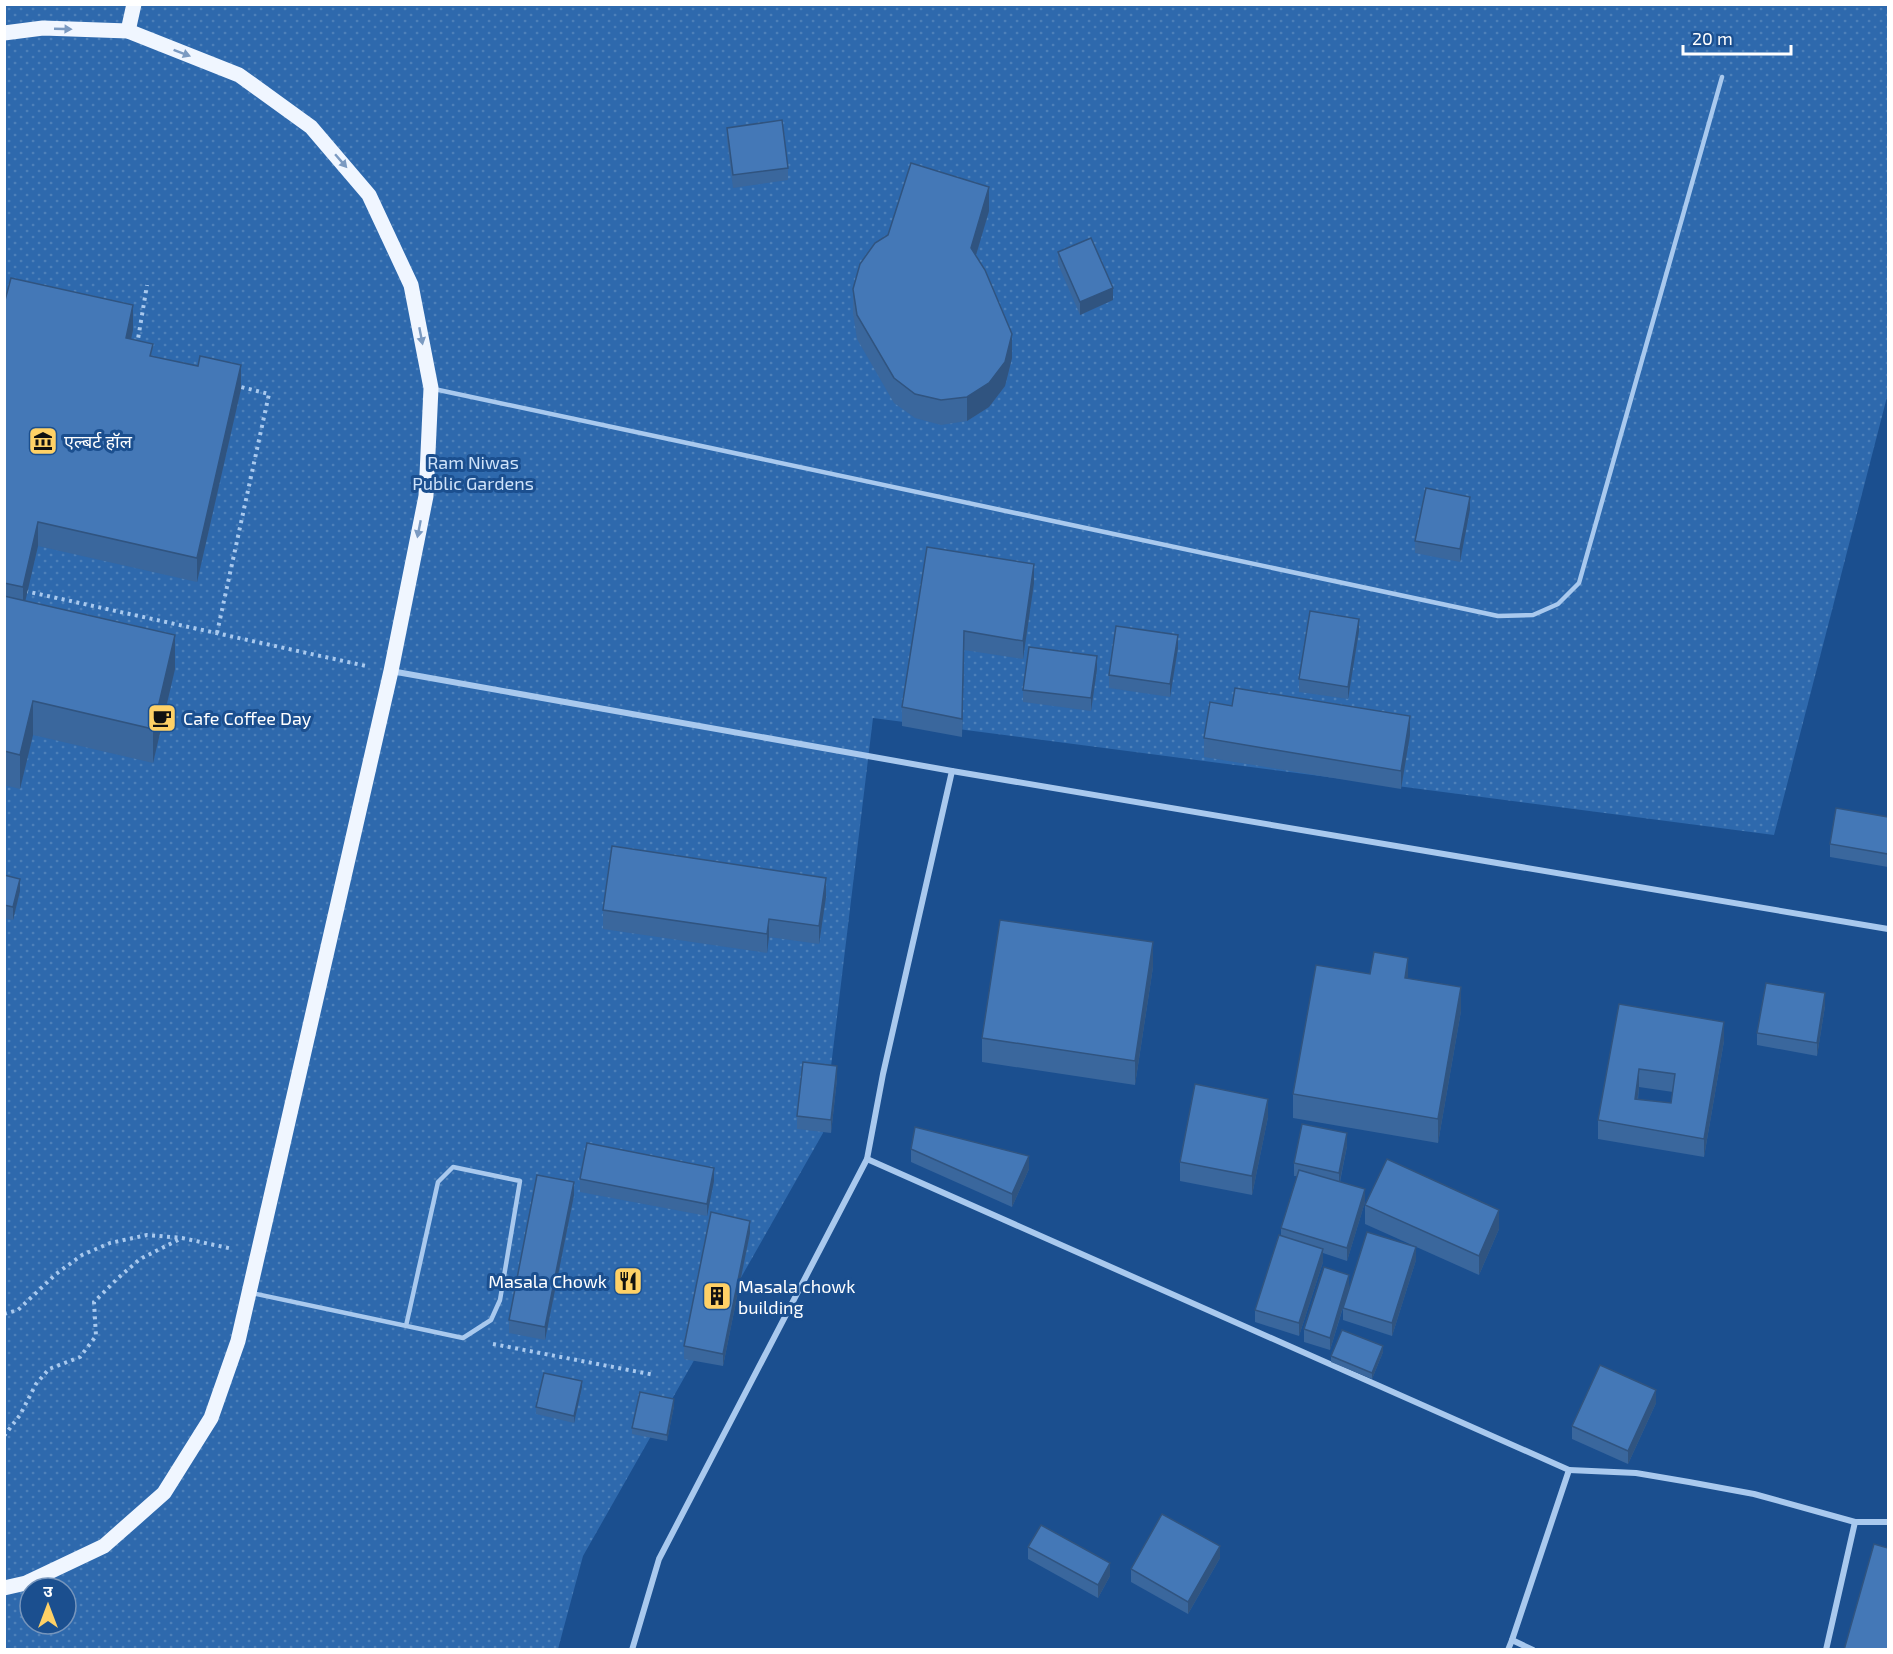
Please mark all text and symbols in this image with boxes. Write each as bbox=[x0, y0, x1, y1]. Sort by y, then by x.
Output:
scale bar bbox=[1683, 18, 1791, 56]
one-way arrow bbox=[53, 24, 72, 34]
text: 20 m bbox=[1692, 27, 1733, 49]
one-way arrow bbox=[174, 48, 192, 58]
one-way arrow bbox=[334, 153, 347, 168]
one-way arrow bbox=[417, 326, 426, 345]
museum icon: एल्बर्ट हॉल bbox=[27, 425, 59, 457]
place label: एल्बर्ट हॉल bbox=[64, 430, 133, 452]
park label: Ram Niwas Public Gardens bbox=[412, 451, 534, 494]
one-way arrow bbox=[414, 520, 423, 539]
cafe icon: Cafe Coffee Day bbox=[146, 702, 178, 734]
place label: Cafe Coffee Day bbox=[183, 707, 312, 729]
restaurant icon: Masala Chowk bbox=[612, 1265, 644, 1297]
place label: Masala Chowk bbox=[488, 1270, 607, 1292]
place label: Masala chowk building bbox=[738, 1275, 855, 1318]
building icon: Masala chowk building bbox=[701, 1280, 733, 1312]
north arrow bbox=[18, 1576, 78, 1636]
text: उ bbox=[43, 1581, 53, 1600]

